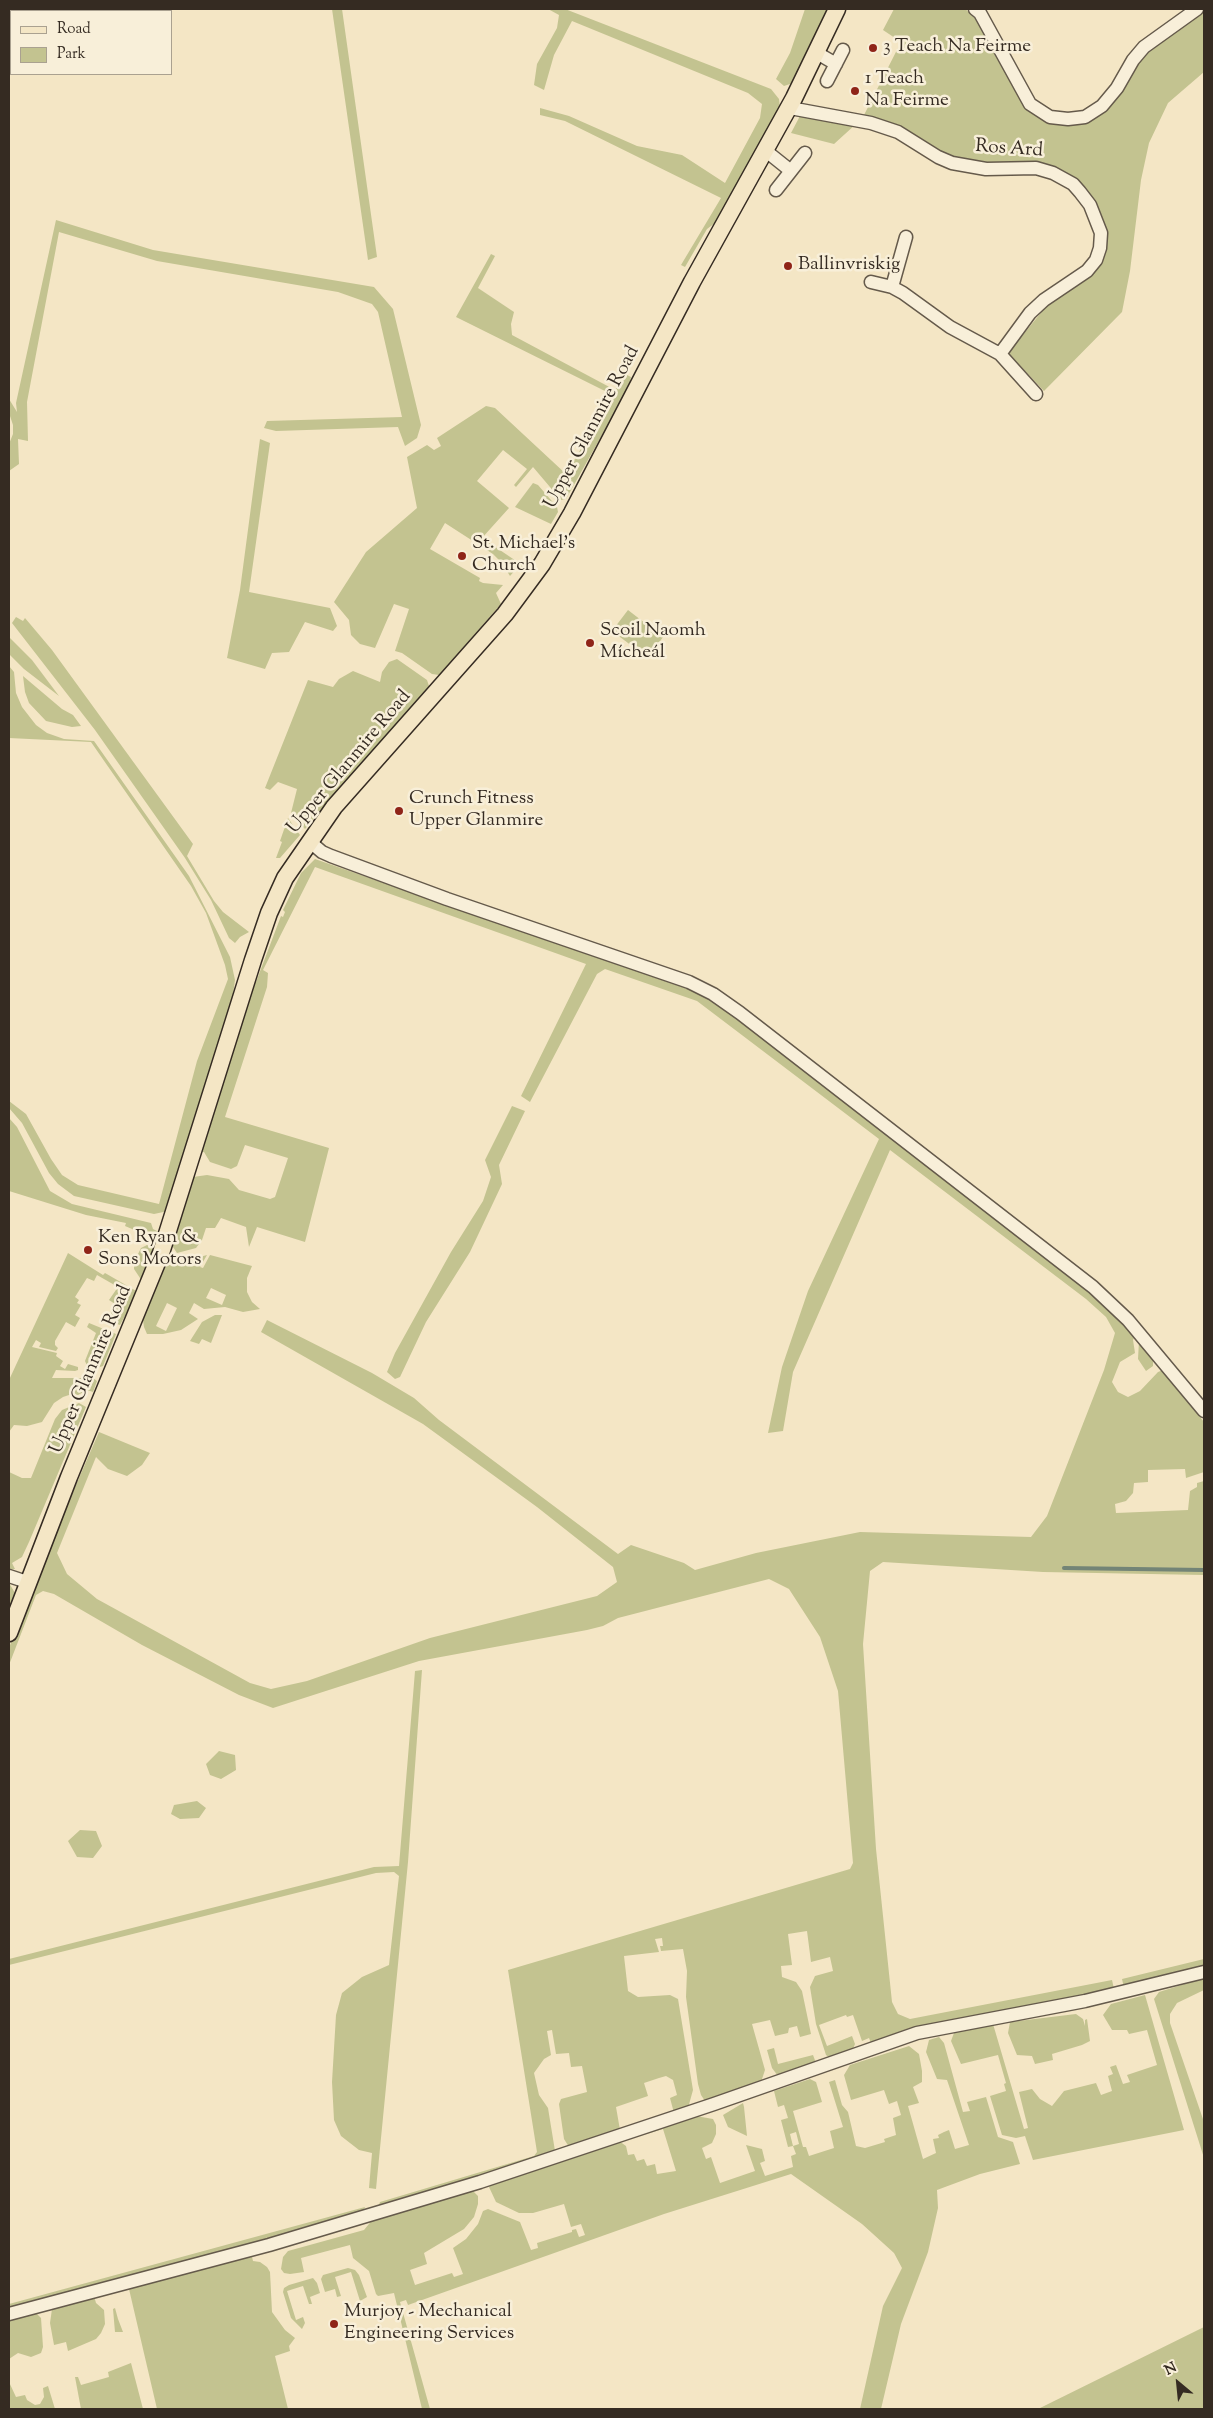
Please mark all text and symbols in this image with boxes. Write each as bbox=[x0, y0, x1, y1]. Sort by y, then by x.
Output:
legend bbox=[10, 10, 172, 75]
text: Road bbox=[57, 19, 91, 40]
place label: 3 Teach Na Feirme bbox=[883, 37, 1031, 59]
marker: 3 Teach Na Feirme bbox=[867, 42, 879, 54]
text: Park bbox=[57, 44, 86, 65]
place label: 1 Teach Na Feirme bbox=[865, 69, 949, 113]
marker: 1 Teach Na Feirme bbox=[849, 85, 861, 97]
street label: Ros Ard bbox=[974, 136, 1044, 164]
place label: Ballinvriskig bbox=[798, 255, 900, 277]
marker: Ballinvriskig bbox=[782, 260, 794, 272]
street label: Upper Glanmire Road bbox=[540, 343, 646, 513]
place label: St. Michael's Church bbox=[472, 534, 575, 578]
marker: St. Michael's Church bbox=[456, 550, 468, 562]
place label: Scoil Naomh Mícheál bbox=[600, 621, 706, 665]
marker: Scoil Naomh Mícheál bbox=[584, 637, 596, 649]
street label: Upper Glanmire Road bbox=[283, 686, 417, 840]
place label: Crunch Fitness Upper Glanmire bbox=[409, 789, 543, 833]
marker: Crunch Fitness Upper Glanmire bbox=[393, 805, 405, 817]
place label: Ken Ryan & Sons Motors bbox=[98, 1228, 201, 1272]
marker: Ken Ryan & Sons Motors bbox=[82, 1244, 94, 1256]
street label: Upper Glanmire Road bbox=[46, 1282, 138, 1458]
place label: Murjoy - Mechanical Engineering Services bbox=[344, 2302, 514, 2346]
marker: Murjoy - Mechanical Engineering Services bbox=[328, 2318, 340, 2330]
north arrow bbox=[1153, 2358, 1203, 2408]
text: N bbox=[1161, 2358, 1181, 2381]

